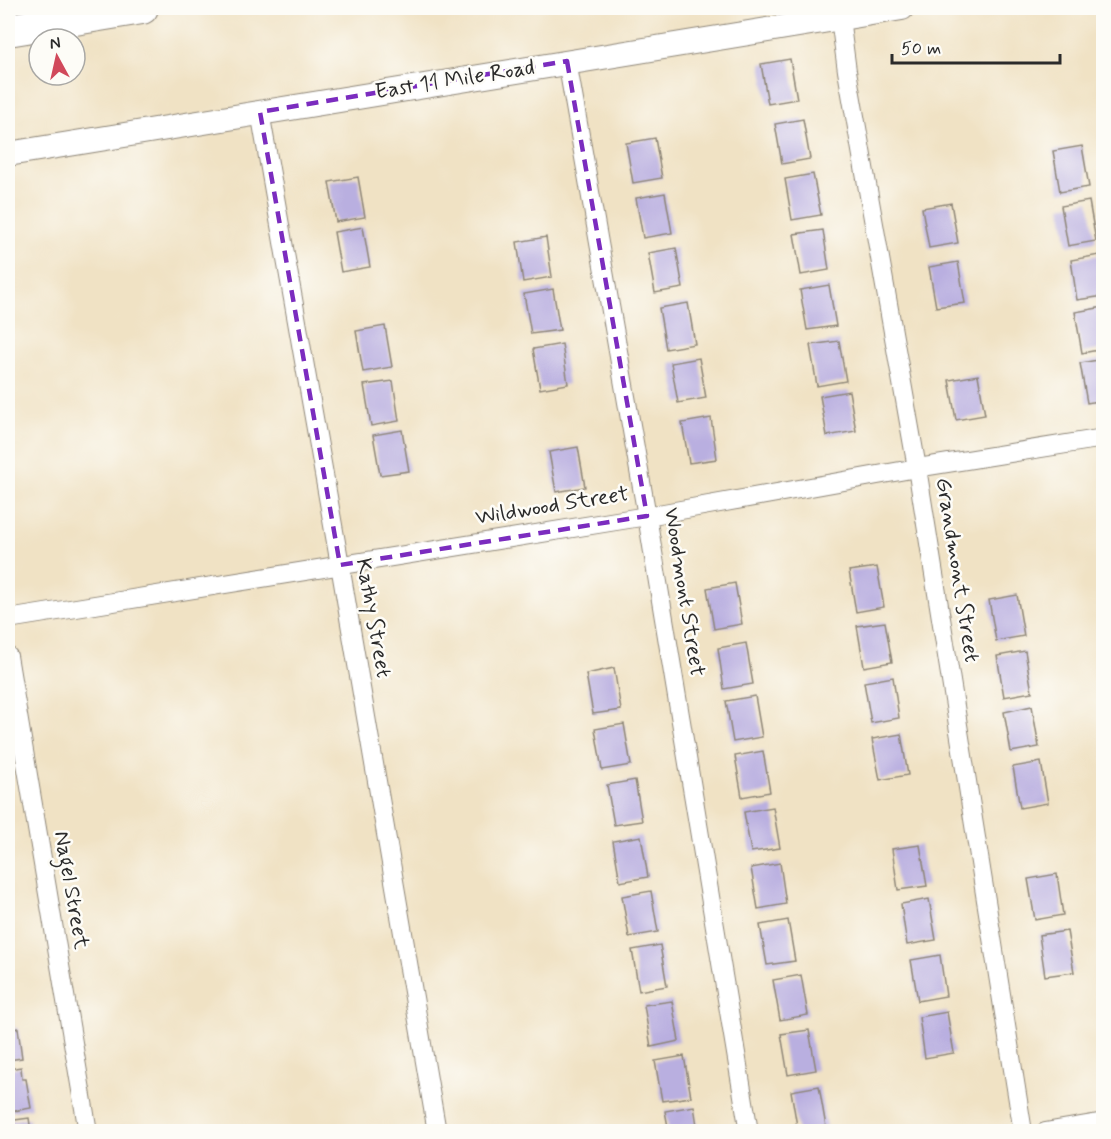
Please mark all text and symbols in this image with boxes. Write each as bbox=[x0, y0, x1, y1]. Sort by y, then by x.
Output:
north arrow bbox=[27, 27, 87, 87]
scale bar bbox=[892, 27, 1060, 65]
text: N bbox=[48, 32, 62, 55]
text: 50 m bbox=[901, 37, 941, 61]
street label: East 11 Mile Road bbox=[373, 54, 537, 106]
street label: Grandmont Street bbox=[929, 476, 985, 664]
street label: Wildwood Street bbox=[473, 480, 631, 532]
street label: Woodmont Street bbox=[657, 506, 711, 678]
street label: Kathy Street bbox=[349, 556, 397, 680]
street label: Nagel Street bbox=[44, 829, 95, 952]

